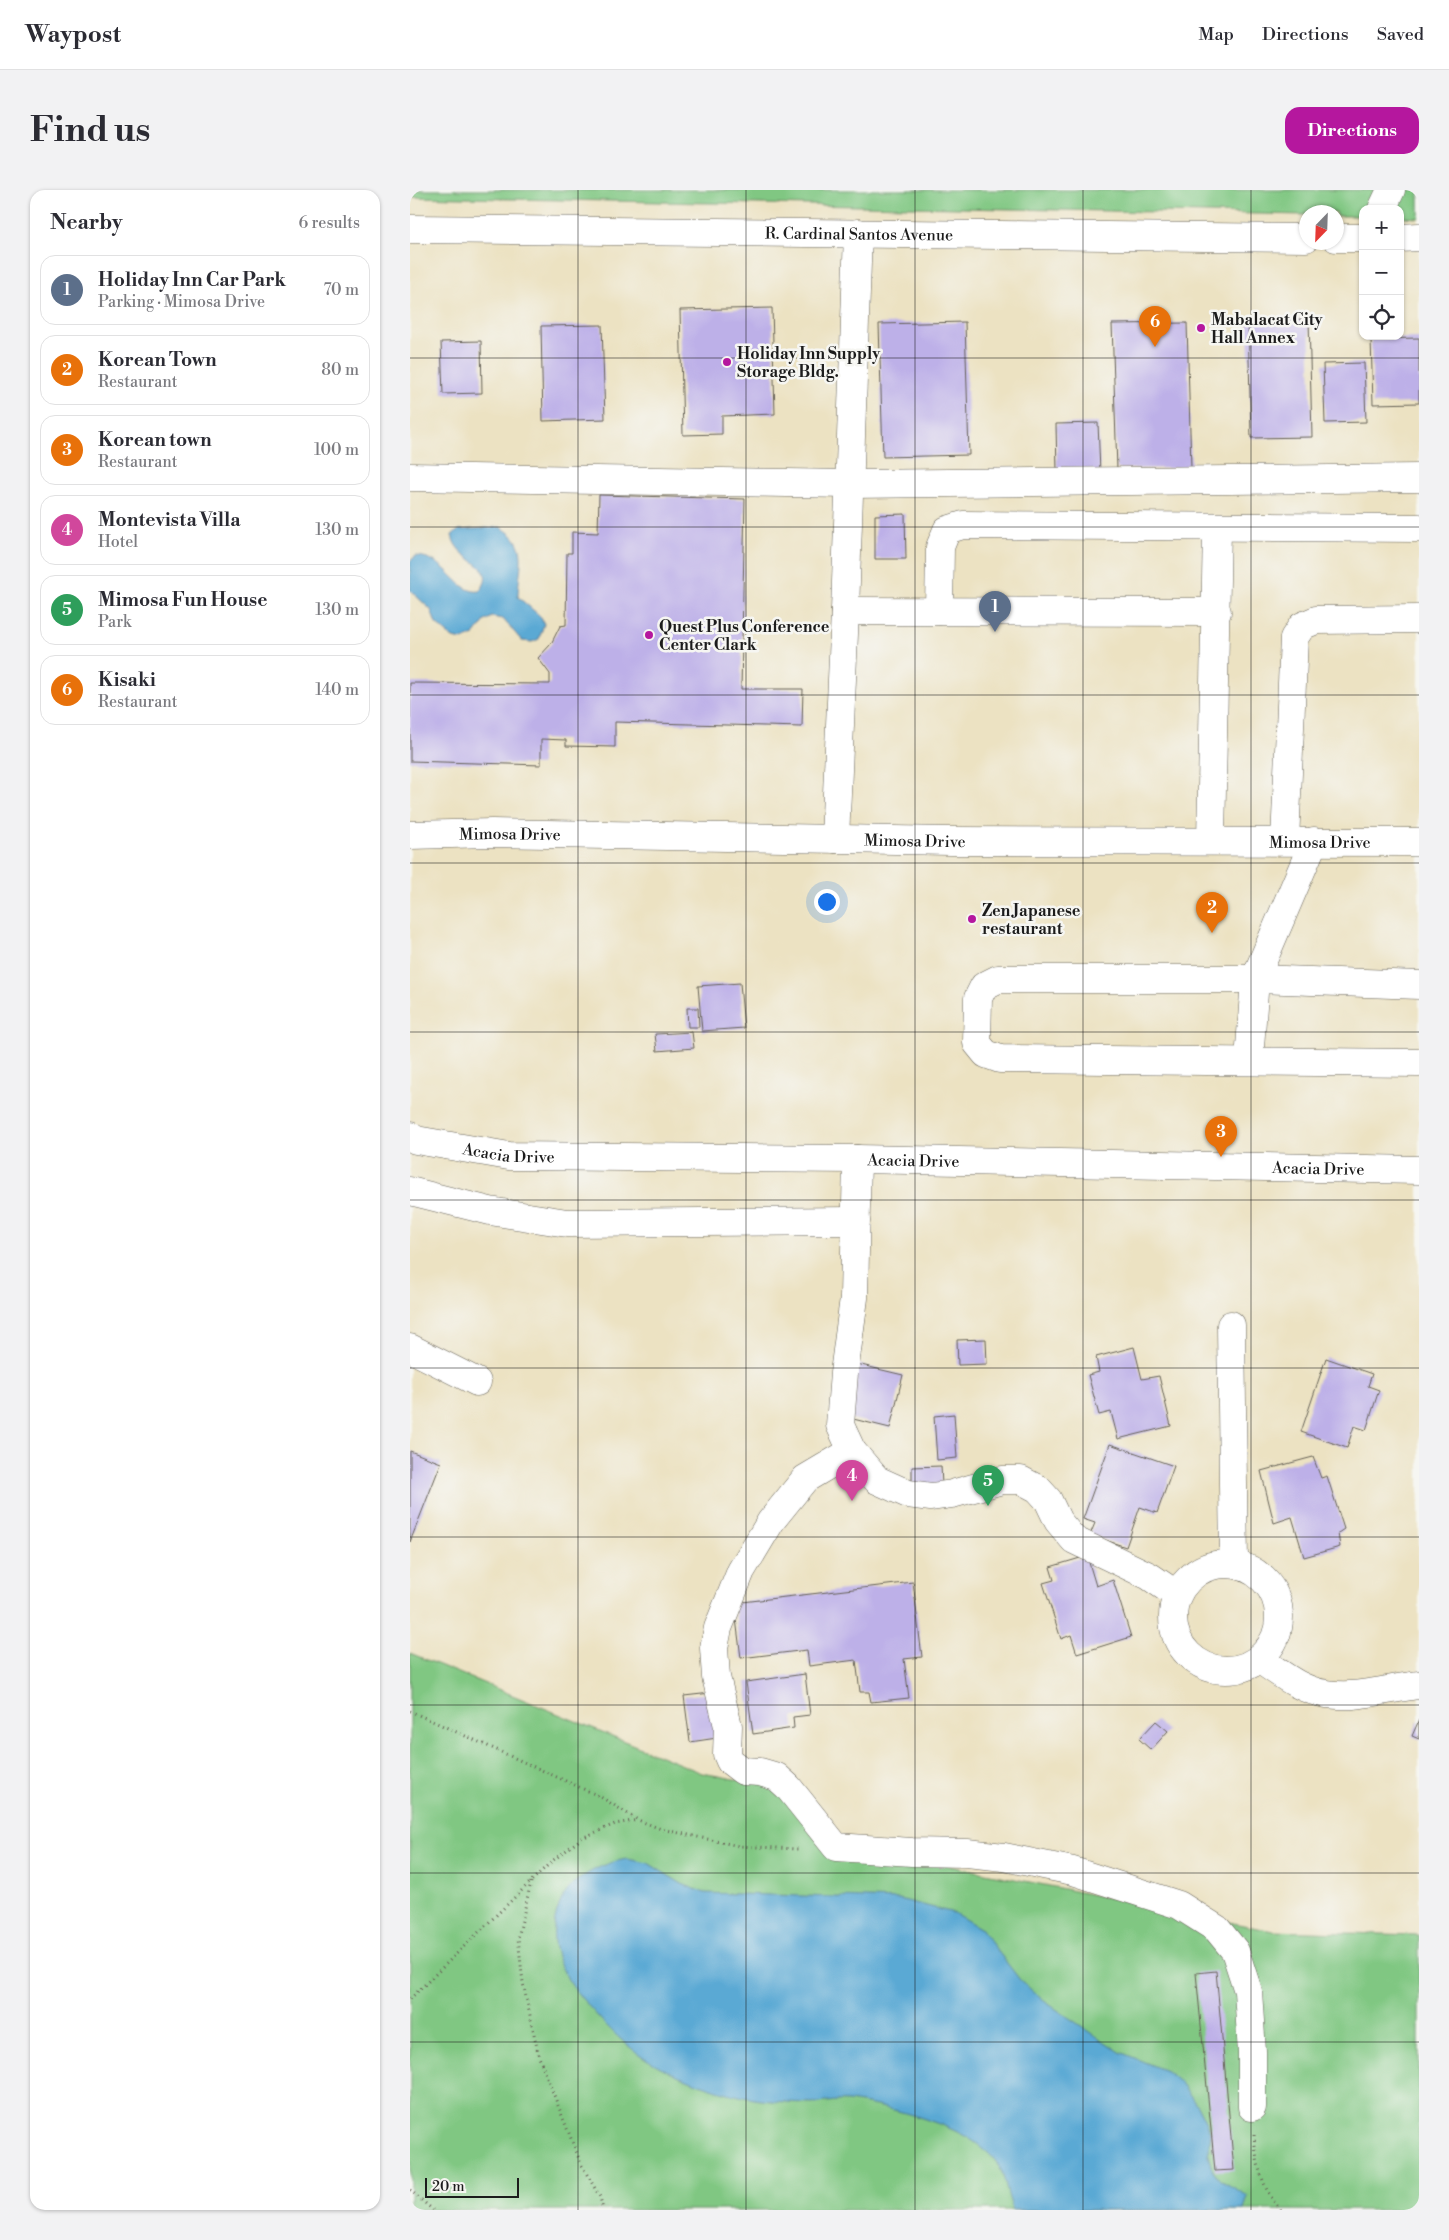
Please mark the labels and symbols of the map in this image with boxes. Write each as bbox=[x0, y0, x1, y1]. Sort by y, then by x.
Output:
north arrow bbox=[1299, 205, 1344, 250]
street label: R. Cardinal Santos Avenue bbox=[765, 224, 953, 245]
pin: 6 bbox=[1139, 306, 1171, 347]
place label: Mabalacat City Hall Annex bbox=[1211, 310, 1323, 348]
marker: Mabalacat City Hall Annex bbox=[1195, 322, 1207, 334]
place label: Holiday Inn Supply Storage Bldg. bbox=[737, 344, 881, 382]
marker: Holiday Inn Supply Storage Bldg. bbox=[721, 356, 733, 368]
pin: 1 bbox=[979, 591, 1011, 632]
place label: Quest Plus Conference Center Clark bbox=[659, 617, 830, 655]
marker: Quest Plus Conference Center Clark bbox=[643, 629, 655, 641]
street label: Mimosa Drive bbox=[459, 824, 561, 845]
street label: Mimosa Drive bbox=[864, 831, 966, 852]
street label: Mimosa Drive bbox=[1269, 833, 1371, 853]
your location bbox=[814, 889, 840, 915]
pin: 2 bbox=[1196, 892, 1228, 933]
place label: Zen Japanese restaurant bbox=[982, 901, 1081, 939]
marker: Zen Japanese restaurant bbox=[966, 913, 978, 925]
pin: 3 bbox=[1205, 1116, 1237, 1157]
street label: Acacia Drive bbox=[460, 1139, 555, 1167]
street label: Acacia Drive bbox=[866, 1150, 960, 1172]
street label: Acacia Drive bbox=[1271, 1158, 1365, 1180]
pin: 4 bbox=[836, 1460, 868, 1501]
pin: 5 bbox=[972, 1465, 1004, 1506]
scale bar bbox=[425, 2175, 519, 2198]

